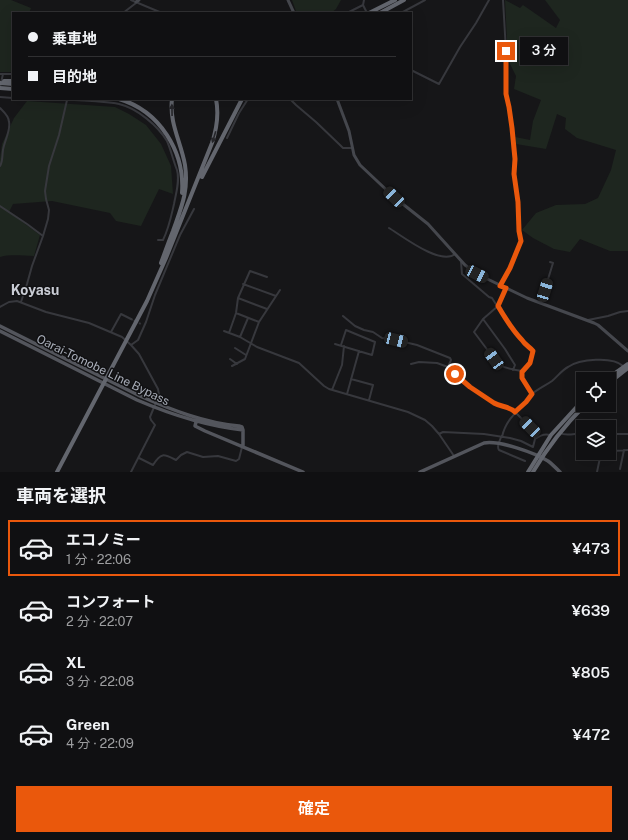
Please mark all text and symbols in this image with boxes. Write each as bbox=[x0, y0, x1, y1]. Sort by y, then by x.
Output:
text: 乗車地 bbox=[52, 30, 97, 47]
callout: 3 分 bbox=[520, 37, 568, 65]
route end bbox=[497, 42, 515, 60]
text: 3 分 bbox=[532, 43, 556, 58]
text: 目的地 bbox=[52, 68, 97, 85]
one-way arrow bbox=[168, 104, 175, 116]
one-way arrow bbox=[211, 132, 217, 144]
car bbox=[381, 184, 407, 210]
car bbox=[464, 263, 490, 285]
car bbox=[536, 277, 554, 303]
district label: Koyasu bbox=[11, 282, 59, 298]
car bbox=[383, 331, 409, 349]
street label: Oarai-Tomobe Line Bypass bbox=[34, 332, 172, 408]
car bbox=[482, 346, 506, 372]
route start bbox=[446, 365, 464, 383]
map controls bbox=[576, 372, 616, 460]
button: locate bbox=[576, 372, 616, 412]
car bbox=[517, 414, 543, 440]
button: layers bbox=[576, 420, 616, 460]
text: 車両を選択 bbox=[16, 485, 106, 506]
icon: car bbox=[18, 530, 54, 566]
text: エコノミー bbox=[66, 531, 141, 548]
text: ¥473 bbox=[572, 540, 610, 557]
text: 1 分 · 22:06 bbox=[66, 552, 131, 567]
icon: car bbox=[18, 592, 54, 628]
text: コンフォート bbox=[66, 593, 156, 610]
text: ¥639 bbox=[572, 602, 610, 619]
text: 2 分 · 22:07 bbox=[66, 614, 133, 629]
icon: car bbox=[18, 654, 54, 690]
text: XL bbox=[66, 654, 85, 671]
text: ¥805 bbox=[571, 664, 610, 681]
text: 3 分 · 22:08 bbox=[66, 674, 134, 689]
icon: car bbox=[18, 716, 54, 752]
text: Green bbox=[66, 716, 110, 733]
text: ¥472 bbox=[572, 726, 610, 743]
text: 4 分 · 22:09 bbox=[66, 736, 134, 751]
button: 確定 bbox=[16, 786, 612, 832]

